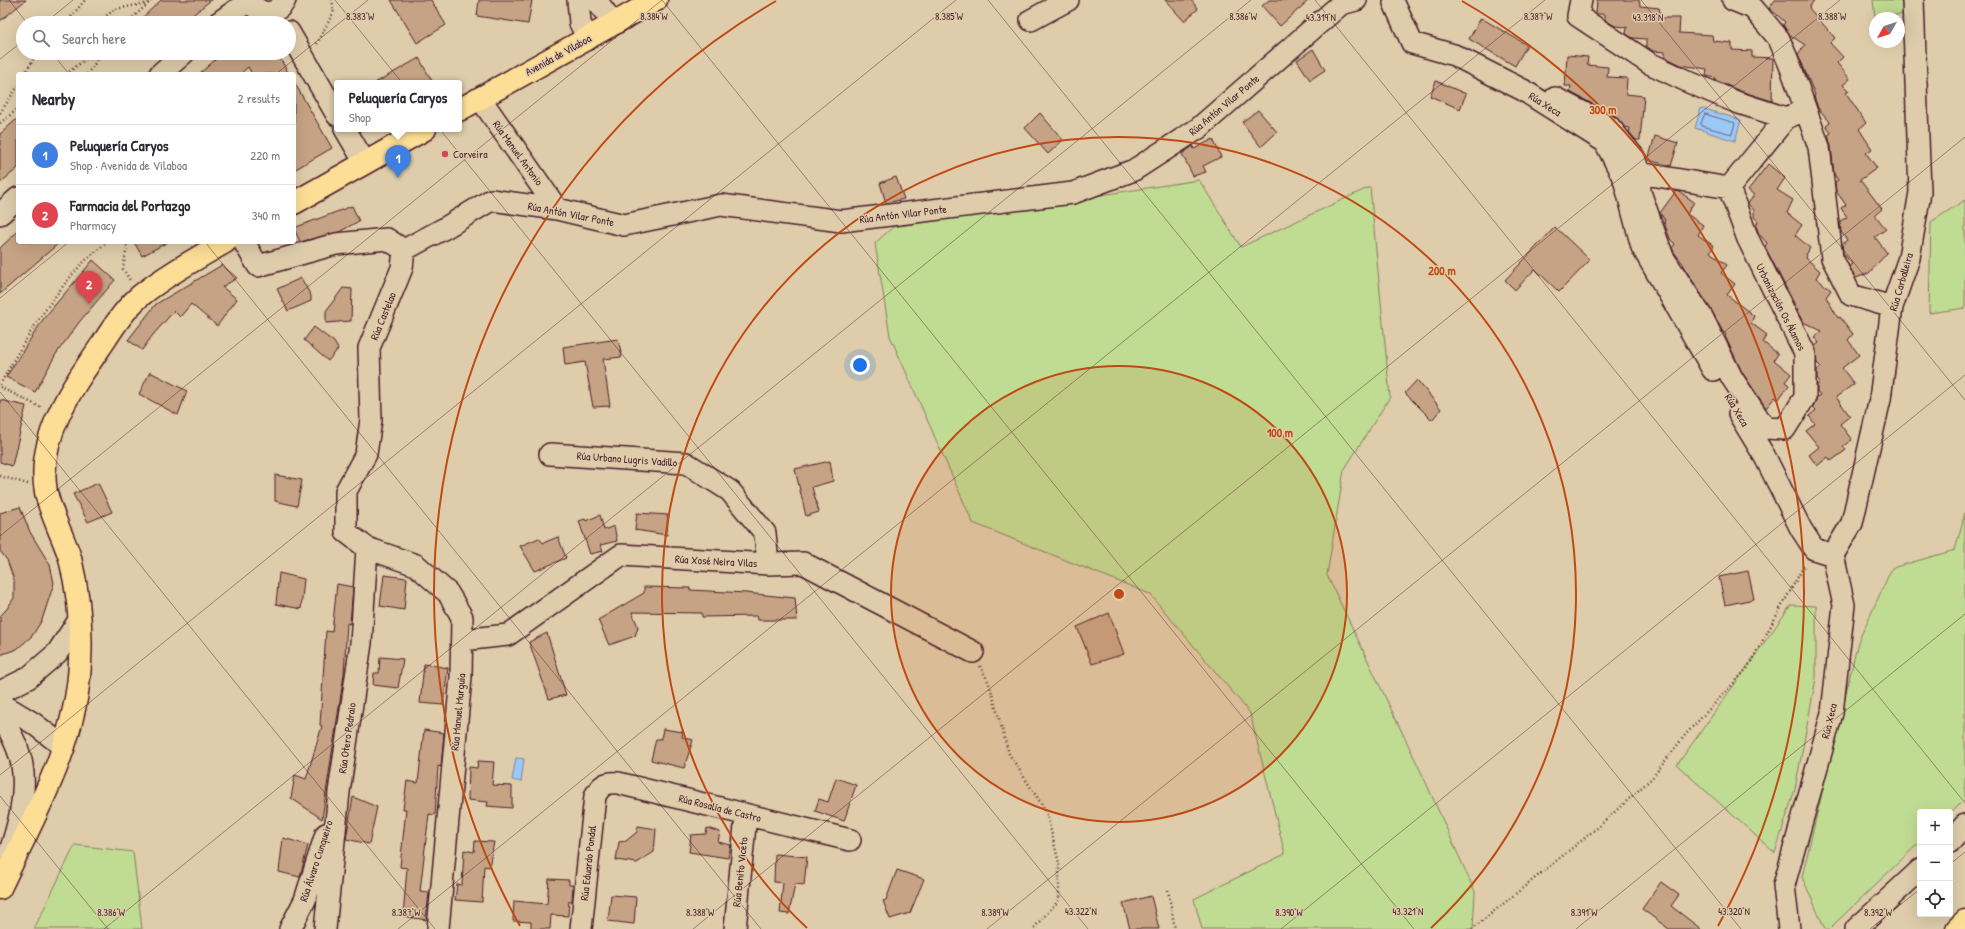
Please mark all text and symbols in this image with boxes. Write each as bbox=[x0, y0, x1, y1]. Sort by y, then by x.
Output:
text: 8.383°W bbox=[346, 10, 375, 23]
text: 8.384°W bbox=[640, 10, 669, 23]
text: 8.385°W bbox=[935, 10, 964, 23]
text: 8.386°W bbox=[1229, 10, 1258, 23]
text: 8.387°W bbox=[1524, 10, 1553, 23]
text: 8.388°W bbox=[1818, 10, 1847, 23]
text: 43.319°N bbox=[1306, 11, 1336, 24]
text: 43.318°N bbox=[1633, 11, 1663, 24]
north arrow bbox=[1869, 12, 1905, 48]
search box bbox=[16, 16, 296, 60]
icon: search bbox=[30, 27, 52, 49]
text: Search here bbox=[62, 28, 126, 49]
street label: Avenida de Vilaboa bbox=[523, 31, 594, 79]
street label: Rúa Antón Vilar Ponte bbox=[1186, 71, 1263, 139]
popup bbox=[334, 80, 462, 132]
text: Nearby bbox=[32, 87, 75, 110]
text: Peluquería Caryos bbox=[349, 87, 447, 108]
text: 2 results bbox=[238, 89, 280, 107]
street label: Rúa Xeca bbox=[1526, 89, 1564, 120]
text: 300 m bbox=[1589, 101, 1617, 118]
text: Shop bbox=[349, 108, 371, 126]
street label: Rúa Manuel Antonio bbox=[490, 118, 547, 189]
text: Peluquería Caryos bbox=[70, 135, 169, 156]
pin: 1 bbox=[385, 145, 411, 178]
text: 1 bbox=[43, 146, 47, 164]
text: 220 m bbox=[250, 146, 280, 164]
place label: Corveira bbox=[453, 147, 488, 161]
marker: Corveira bbox=[440, 149, 450, 159]
text: Shop · Avenida de Vilaboa bbox=[70, 156, 187, 174]
text: Farmacia del Portazgo bbox=[70, 195, 190, 216]
street label: Rúa Antón Vilar Ponte bbox=[527, 199, 616, 229]
street label: Rúa Antón Vilar Ponte bbox=[859, 202, 948, 226]
text: 2 bbox=[42, 206, 48, 224]
text: 340 m bbox=[252, 206, 280, 224]
text: Pharmacy bbox=[70, 216, 116, 234]
street label: Rúa Carballeira bbox=[1886, 251, 1916, 313]
street label: Urbanización Os Álamos bbox=[1753, 261, 1809, 353]
text: 200 m bbox=[1428, 262, 1456, 279]
pin: 2 bbox=[76, 271, 102, 304]
street label: Rúa Castelao bbox=[367, 289, 399, 342]
your location bbox=[850, 355, 870, 375]
street label: Rúa Xeca bbox=[1722, 391, 1753, 430]
text: 100 m bbox=[1267, 424, 1293, 441]
street label: Rúa Urbano Lugris Vadillo bbox=[576, 449, 678, 470]
street label: Rúa Xosé Neira Vilas bbox=[675, 552, 757, 570]
centre of rings bbox=[1112, 587, 1126, 601]
street label: Rúa Manuel Murguía bbox=[448, 672, 468, 751]
street label: Rúa Otero Pedraio bbox=[335, 701, 359, 774]
street label: Rúa Xeca bbox=[1818, 701, 1840, 740]
street label: Rúa Rosalía de Castro bbox=[677, 791, 763, 825]
map controls bbox=[1917, 809, 1953, 917]
button: + bbox=[1917, 809, 1953, 845]
street label: Rúa Álvaro Cunqueiro bbox=[296, 818, 336, 904]
street label: Rúa Eduardo Pondal bbox=[577, 824, 599, 901]
street label: Rúa Benito Viceto bbox=[729, 836, 751, 907]
button: − bbox=[1917, 845, 1953, 881]
button: locate bbox=[1917, 881, 1953, 917]
text: 43.322°N bbox=[1065, 905, 1097, 918]
text: 43.321°N bbox=[1393, 905, 1423, 918]
text: 43.320°N bbox=[1718, 905, 1750, 918]
text: 8.386°W bbox=[97, 906, 126, 919]
text: 8.387°W bbox=[392, 906, 421, 919]
text: 8.388°W bbox=[686, 906, 715, 919]
text: 8.389°W bbox=[981, 906, 1010, 919]
text: 8.390°W bbox=[1275, 906, 1304, 919]
text: 8.391°W bbox=[1571, 906, 1598, 919]
text: 8.392°W bbox=[1864, 906, 1893, 919]

